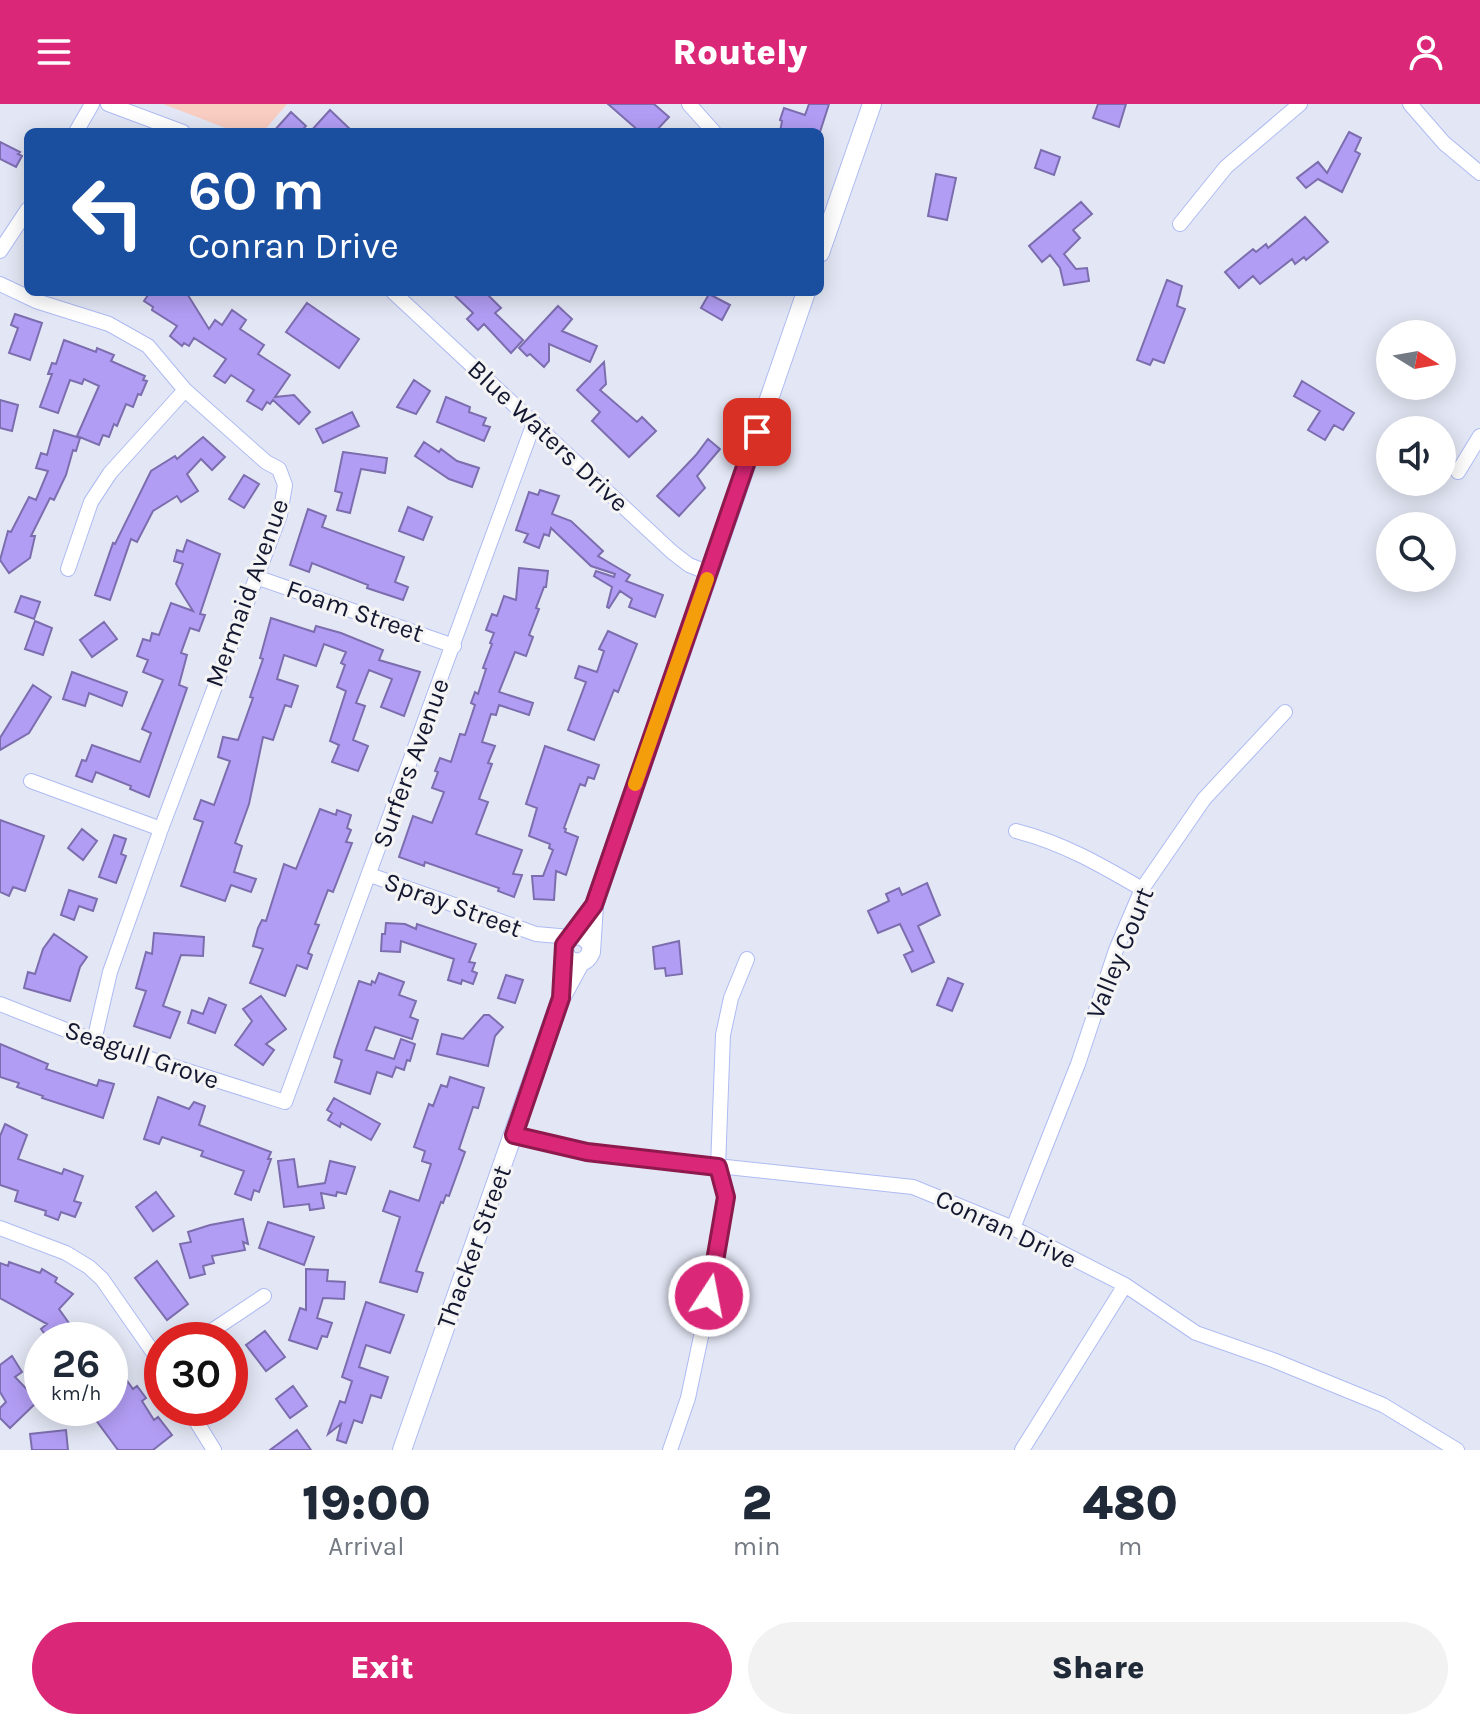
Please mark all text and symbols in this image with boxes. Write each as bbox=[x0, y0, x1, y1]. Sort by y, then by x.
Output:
icon: menu bbox=[32, 30, 76, 74]
icon: person bbox=[1404, 30, 1448, 74]
text: Routely bbox=[673, 31, 807, 73]
text: 60 m bbox=[188, 158, 325, 223]
icon: left bbox=[56, 160, 160, 264]
text: Conran Drive bbox=[188, 225, 399, 267]
north arrow bbox=[1376, 320, 1456, 400]
map controls bbox=[1376, 320, 1456, 592]
street label: Blue Waters Drive bbox=[461, 354, 635, 518]
pin bbox=[723, 398, 791, 466]
icon: arrive bbox=[735, 410, 779, 454]
button: sound bbox=[1376, 416, 1456, 496]
street label: Mermaid Avenue bbox=[199, 495, 295, 691]
button: search bbox=[1376, 512, 1456, 592]
street label: Foam Street bbox=[282, 573, 428, 649]
street label: Surfers Avenue bbox=[366, 674, 456, 852]
street label: Spray Street bbox=[380, 866, 526, 944]
street label: Valley Court bbox=[1080, 882, 1161, 1023]
street label: Seagull Grove bbox=[61, 1014, 223, 1096]
street label: Thacker Street bbox=[430, 1161, 518, 1333]
street label: Conran Drive bbox=[931, 1183, 1081, 1275]
position arrow bbox=[667, 1254, 751, 1338]
speed limit sign: 30 bbox=[144, 1322, 248, 1426]
text: 26 bbox=[52, 1340, 100, 1387]
text: km/h bbox=[51, 1382, 101, 1405]
text: 19:00 bbox=[302, 1475, 431, 1531]
text: 2 bbox=[742, 1475, 772, 1531]
text: 480 bbox=[1083, 1475, 1178, 1531]
text: Arrival bbox=[328, 1531, 404, 1562]
text: min bbox=[733, 1531, 781, 1562]
text: m bbox=[1118, 1531, 1142, 1562]
button: Exit bbox=[32, 1622, 732, 1714]
button: Share bbox=[748, 1622, 1448, 1714]

